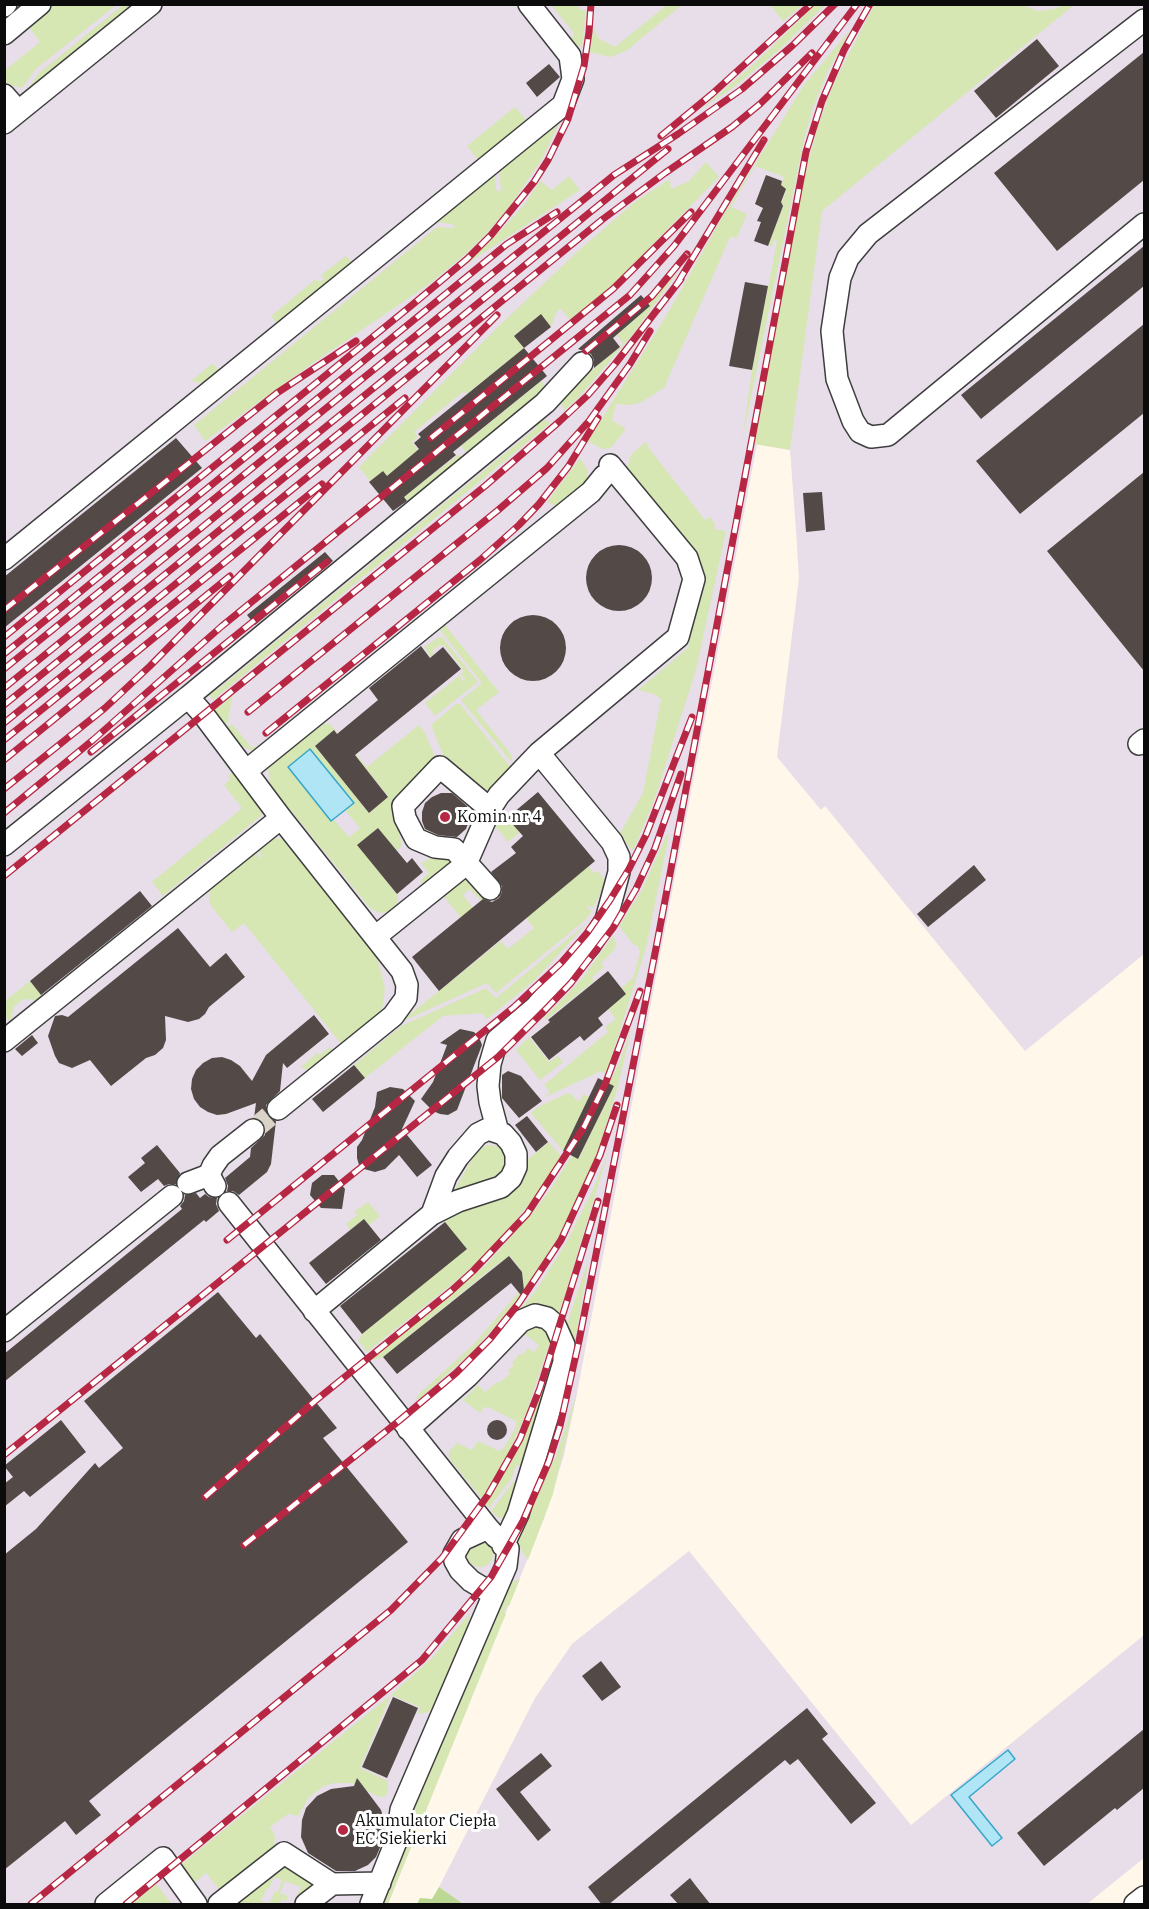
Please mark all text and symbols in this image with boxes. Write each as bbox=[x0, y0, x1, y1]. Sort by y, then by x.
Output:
place label: Komin nr 4 bbox=[457, 807, 542, 827]
marker: Komin nr 4 bbox=[438, 810, 452, 824]
place label: Akumulator Ciepła EC Siekierki bbox=[355, 1811, 496, 1849]
marker: Akumulator Ciepła EC Siekierki bbox=[336, 1823, 350, 1837]

